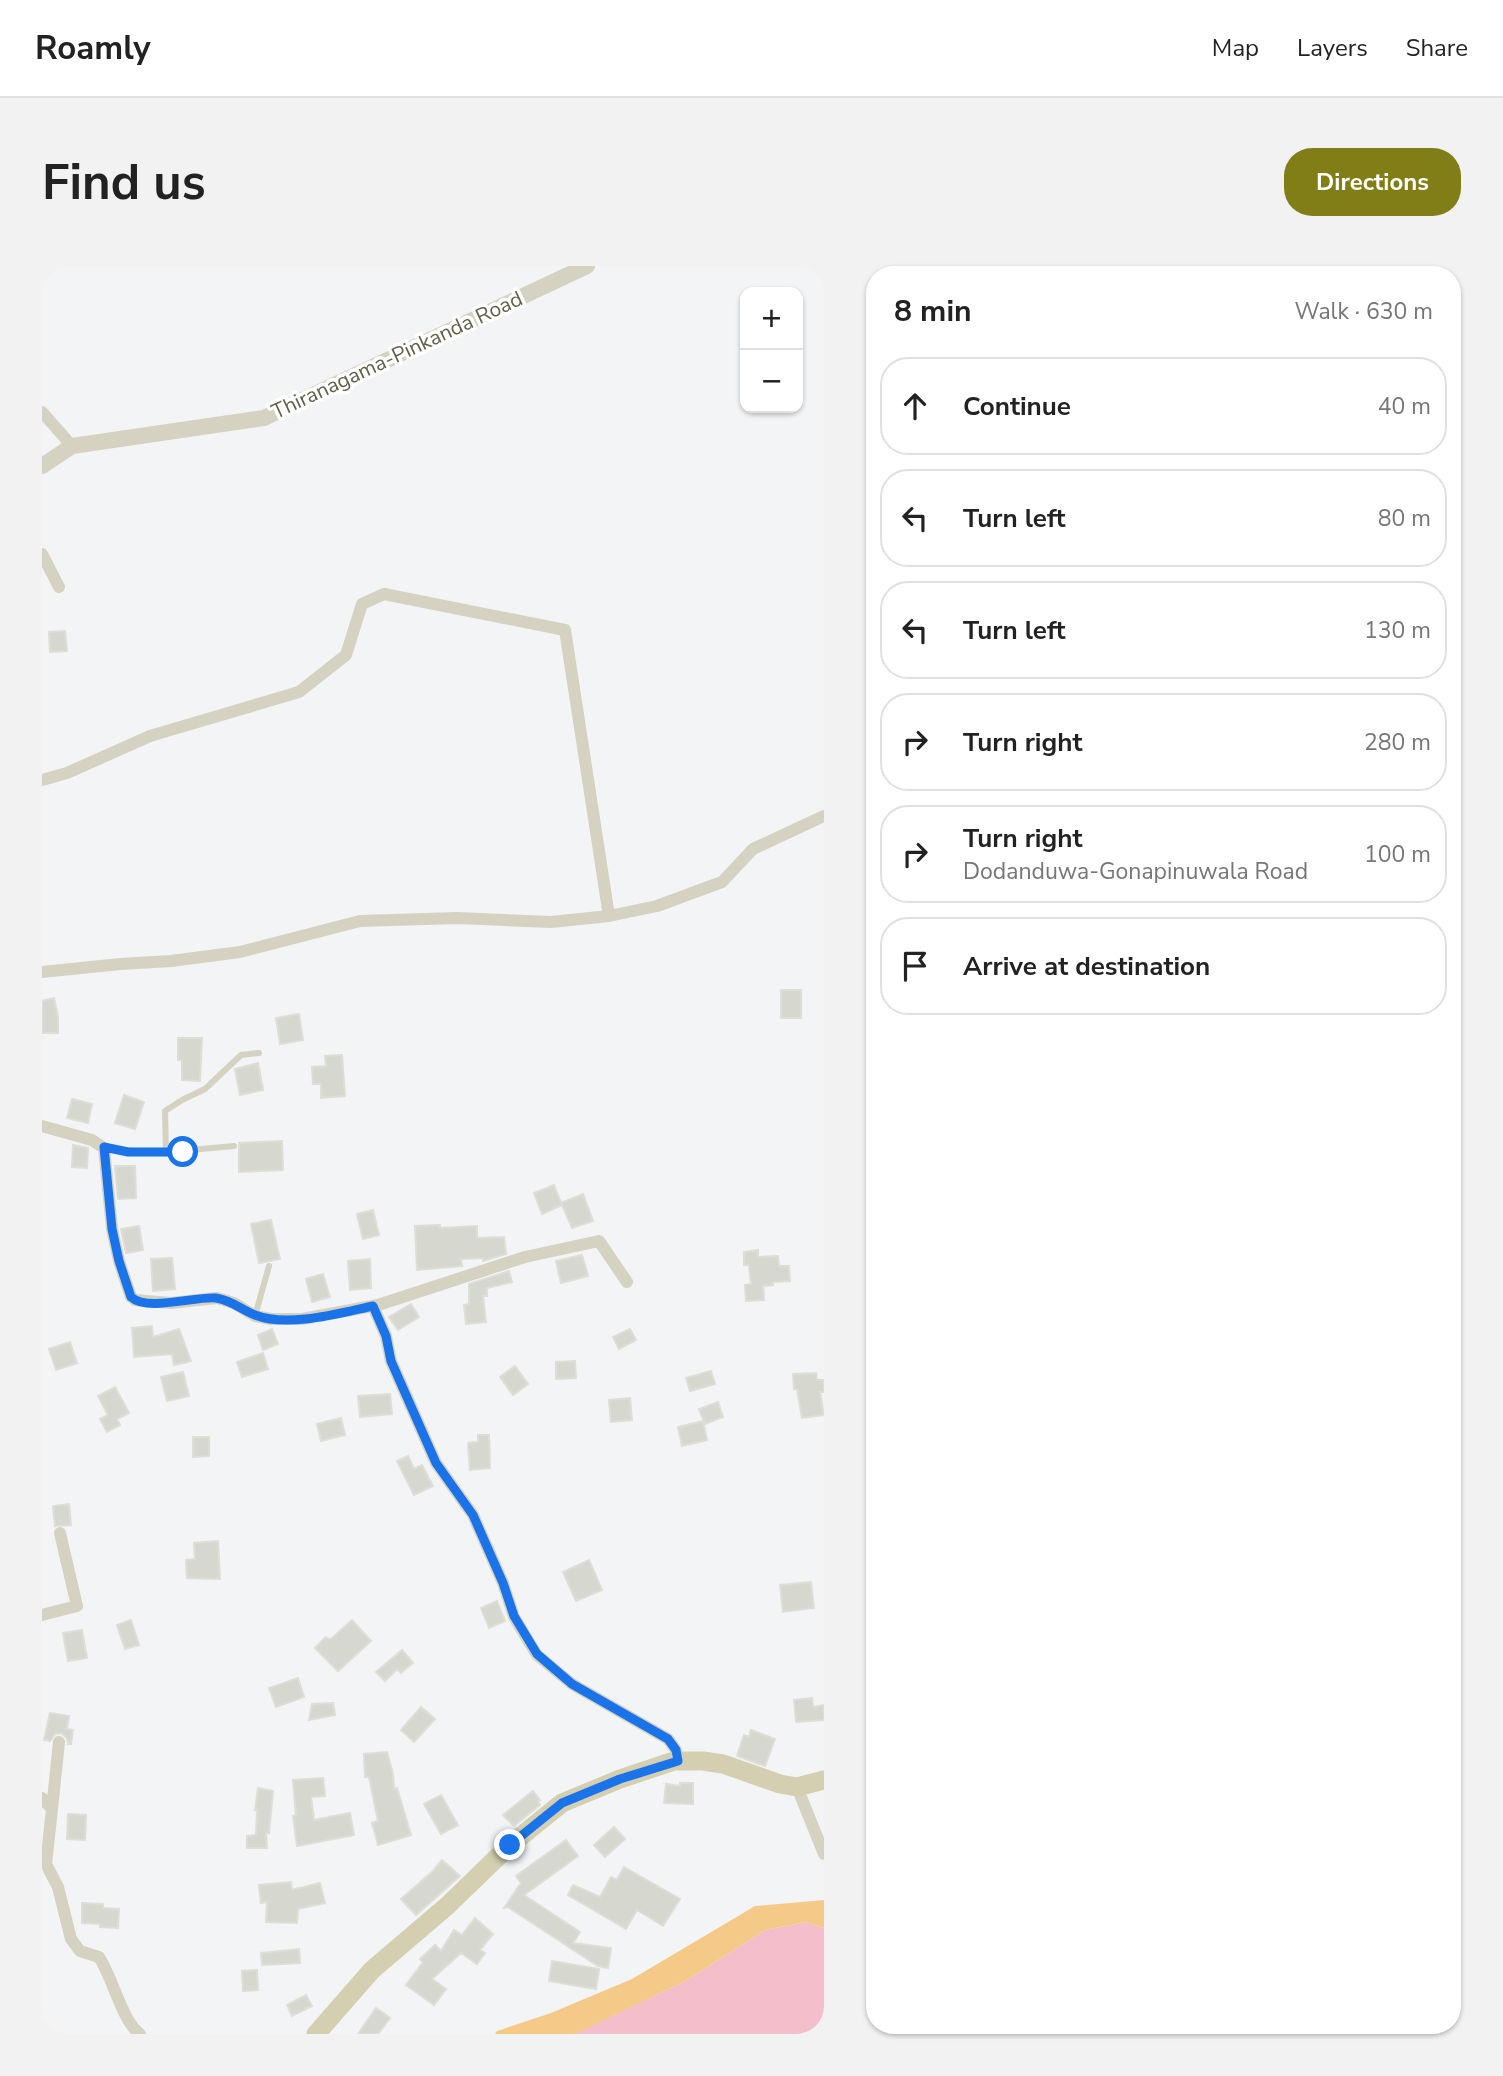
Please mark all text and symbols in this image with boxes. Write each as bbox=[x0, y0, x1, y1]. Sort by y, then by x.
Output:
text: Roamly bbox=[35, 26, 151, 71]
text: Map bbox=[1212, 32, 1259, 64]
text: Layers bbox=[1297, 32, 1368, 64]
text: Share bbox=[1406, 32, 1468, 64]
button: Directions bbox=[1284, 148, 1461, 216]
text: Find us bbox=[42, 149, 206, 216]
street label: Thiranagama-Pinkanda Road bbox=[267, 284, 527, 426]
map controls bbox=[740, 287, 803, 413]
button: + bbox=[740, 287, 803, 350]
text: 8 min bbox=[894, 291, 972, 332]
text: Walk · 630 m bbox=[1294, 296, 1433, 327]
button: − bbox=[740, 350, 803, 413]
icon: ahead bbox=[896, 387, 934, 425]
text: Continue bbox=[963, 389, 1071, 424]
text: 40 m bbox=[1378, 391, 1431, 422]
icon: left bbox=[896, 499, 934, 537]
text: Turn left bbox=[963, 501, 1066, 536]
text: 80 m bbox=[1378, 503, 1431, 534]
icon: left bbox=[896, 611, 934, 649]
text: Turn left bbox=[963, 613, 1066, 648]
text: 130 m bbox=[1364, 615, 1431, 646]
icon: right bbox=[896, 723, 934, 761]
text: Turn right bbox=[963, 725, 1082, 760]
text: 280 m bbox=[1364, 727, 1431, 758]
text: Turn right bbox=[963, 821, 1082, 856]
icon: right bbox=[896, 835, 934, 873]
text: 100 m bbox=[1364, 839, 1431, 870]
text: Dodanduwa-Gonapinuwala Road bbox=[963, 856, 1308, 887]
icon: arrive bbox=[896, 947, 934, 985]
text: Arrive at destination bbox=[963, 949, 1210, 984]
route start bbox=[167, 1136, 198, 1167]
route end bbox=[494, 1829, 525, 1860]

